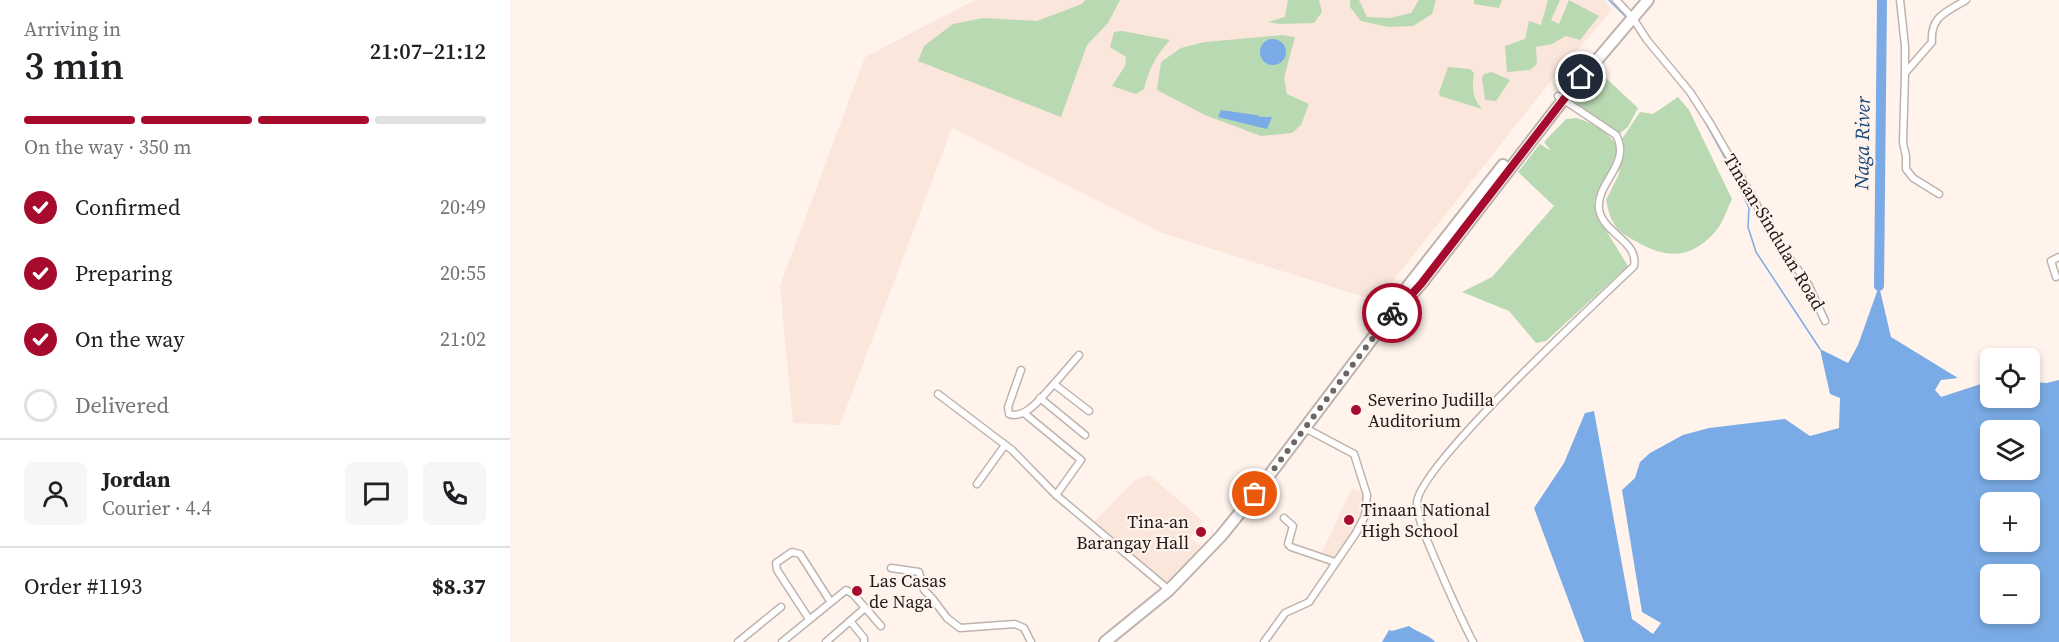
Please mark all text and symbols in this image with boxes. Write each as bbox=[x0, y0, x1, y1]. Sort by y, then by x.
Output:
text: Arriving in bbox=[24, 15, 121, 43]
text: 21:07–21:12 bbox=[370, 36, 486, 66]
text: 3 min bbox=[24, 39, 124, 92]
pin bbox=[1555, 51, 1606, 102]
icon: home bbox=[1564, 60, 1597, 93]
water label: Naga River bbox=[1847, 95, 1877, 191]
text: On the way · 350 m bbox=[24, 133, 191, 161]
street label: Tinaan-Sindulan Road bbox=[1718, 149, 1831, 314]
icon: check bbox=[24, 191, 57, 224]
text: Confirmed bbox=[75, 192, 180, 222]
text: 20:49 bbox=[440, 193, 486, 221]
icon: check bbox=[24, 257, 57, 290]
text: Preparing bbox=[75, 258, 172, 288]
text: 20:55 bbox=[440, 259, 486, 287]
courier bbox=[1362, 283, 1422, 343]
icon: bike bbox=[1376, 297, 1409, 330]
icon: check bbox=[24, 323, 57, 356]
text: On the way bbox=[75, 324, 184, 354]
text: 21:02 bbox=[440, 325, 486, 353]
map controls bbox=[1980, 348, 2040, 624]
button: locate bbox=[1980, 348, 2040, 408]
place label: Severino Judilla Auditorium bbox=[1368, 387, 1495, 433]
text: Delivered bbox=[75, 390, 169, 420]
marker: Severino Judilla Auditorium bbox=[1349, 403, 1363, 417]
button: layers bbox=[1980, 420, 2040, 480]
button: person bbox=[24, 462, 87, 525]
button: chat bbox=[345, 462, 408, 525]
button: phone bbox=[423, 462, 486, 525]
text: Jordan bbox=[102, 464, 170, 494]
pin bbox=[1229, 468, 1280, 519]
icon: bag bbox=[1238, 477, 1271, 510]
button: + bbox=[1980, 492, 2040, 552]
text: Courier · 4.4 bbox=[102, 494, 211, 522]
place label: Tinaan National High School bbox=[1361, 497, 1490, 543]
place label: Tina-an Barangay Hall bbox=[1076, 509, 1189, 555]
marker: Tinaan National High School bbox=[1342, 513, 1356, 527]
marker: Tina-an Barangay Hall bbox=[1194, 525, 1208, 539]
button: − bbox=[1980, 564, 2040, 624]
place label: Las Casas de Naga bbox=[869, 568, 946, 614]
text: Order #1193 bbox=[24, 571, 142, 601]
text: $8.37 bbox=[432, 571, 486, 601]
marker: Las Casas de Naga bbox=[850, 584, 864, 598]

